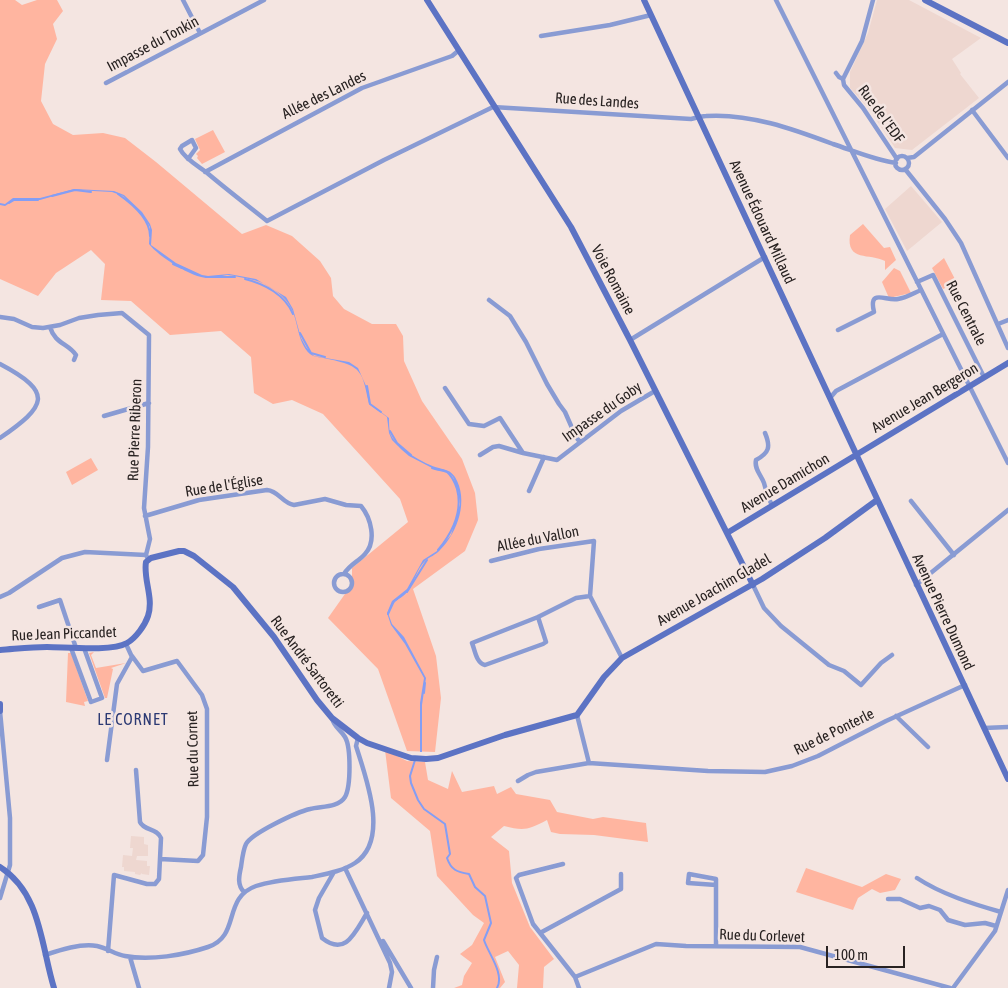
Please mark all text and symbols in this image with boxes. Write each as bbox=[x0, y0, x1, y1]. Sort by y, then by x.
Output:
street label: Impasse du Tonkin bbox=[104, 12, 202, 76]
street label: Allée des Landes bbox=[279, 67, 369, 123]
street label: Rue de l'EDF bbox=[854, 82, 908, 146]
street label: Rue des Landes bbox=[554, 89, 640, 113]
street label: Avenue Édouard Millaud bbox=[725, 157, 799, 287]
street label: Voie Romaine bbox=[587, 242, 639, 318]
street label: Rue Centrale bbox=[942, 278, 990, 348]
street label: Avenue Jean Bergeron bbox=[868, 359, 982, 437]
street label: Impasse du Goby bbox=[559, 378, 645, 446]
street label: Rue Pierre Riberon bbox=[124, 379, 146, 481]
street label: Avenue Damichon bbox=[737, 449, 833, 517]
street label: Rue de l'Église bbox=[184, 471, 264, 501]
street label: Allée du Vallon bbox=[495, 522, 581, 556]
street label: Avenue Joachim Gladel bbox=[654, 550, 774, 630]
street label: Avenue Pierre Dumond bbox=[908, 551, 978, 673]
street label: Rue André Sartoretti bbox=[266, 612, 348, 712]
street label: Rue Jean Piccandet bbox=[11, 623, 117, 645]
street label: Rue de Ponterle bbox=[791, 705, 877, 759]
district label: LE CORNET bbox=[96, 710, 170, 730]
street label: Rue du Cornet bbox=[183, 711, 203, 787]
street label: Rue du Corlevet bbox=[719, 926, 805, 946]
scale bar bbox=[828, 936, 907, 968]
text: 100 m bbox=[834, 946, 868, 963]

